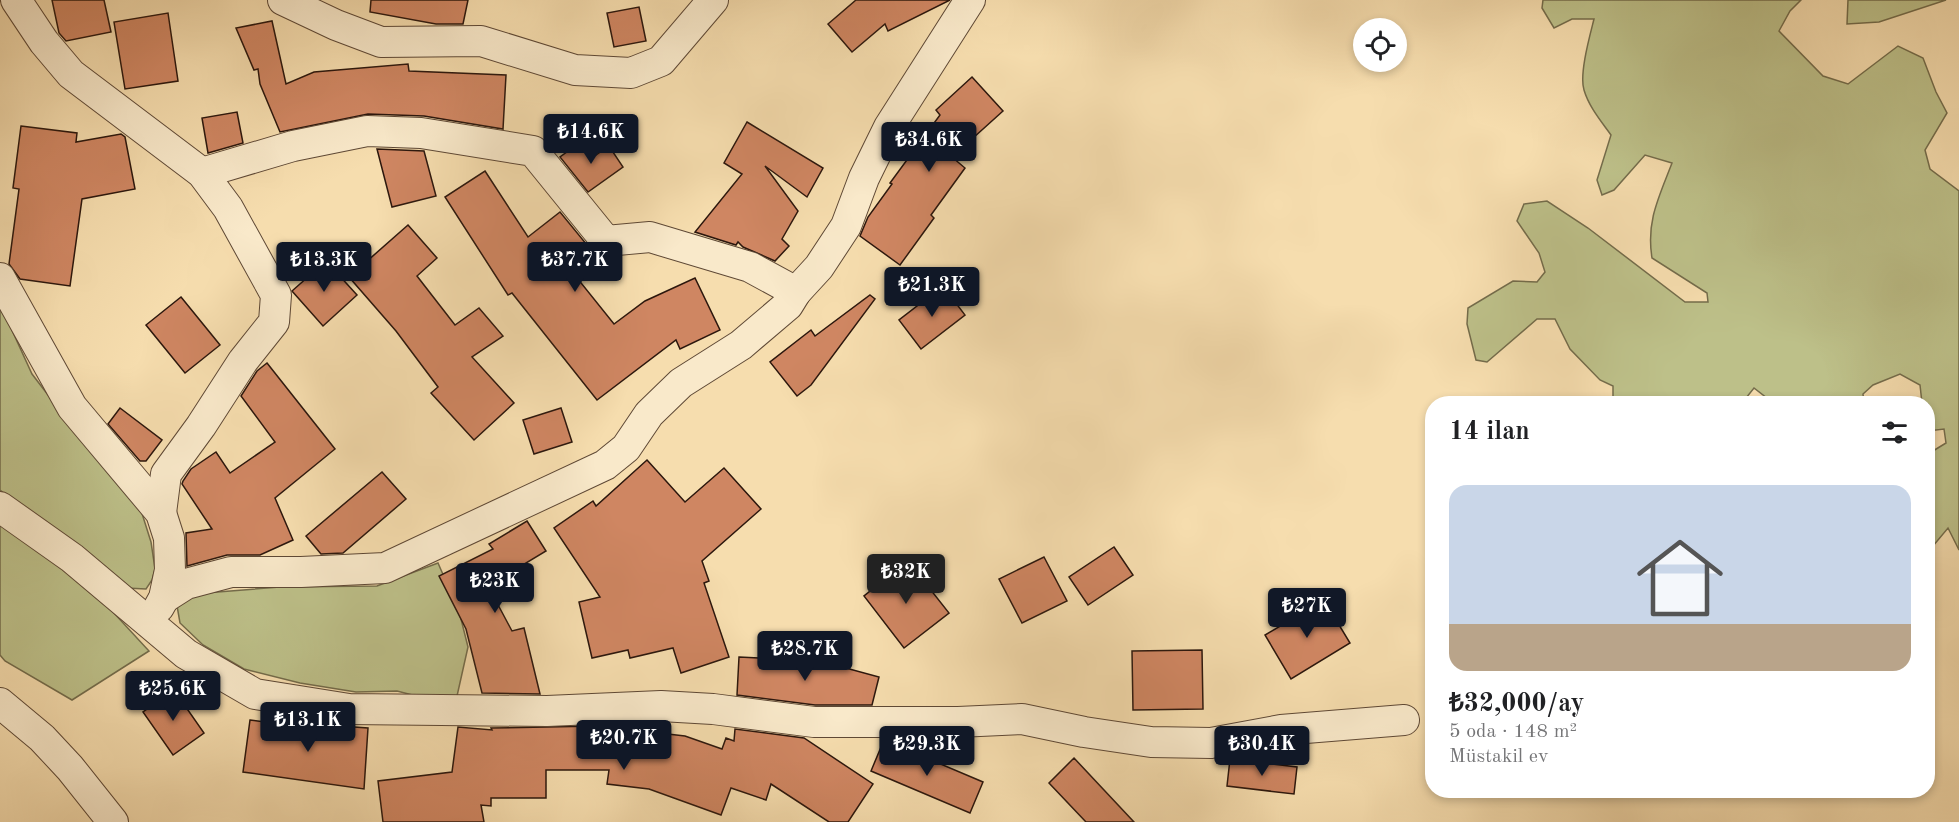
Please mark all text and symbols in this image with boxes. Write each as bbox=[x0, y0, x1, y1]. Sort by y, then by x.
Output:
map controls bbox=[1353, 18, 1407, 72]
button: locate bbox=[1353, 18, 1407, 72]
pin: ₺14.6K bbox=[542, 114, 640, 165]
pin: ₺34.6K bbox=[880, 122, 978, 173]
text: ₺14.6K bbox=[557, 123, 625, 143]
text: ₺34.6K bbox=[895, 131, 963, 151]
pin: ₺13.3K bbox=[275, 242, 373, 293]
pin: ₺37.7K bbox=[526, 242, 624, 293]
text: ₺13.3K bbox=[290, 251, 358, 271]
text: ₺37.7K bbox=[541, 251, 609, 271]
pin: ₺21.3K bbox=[883, 267, 981, 318]
text: ₺21.3K bbox=[898, 276, 966, 296]
icon: filters bbox=[1878, 416, 1911, 449]
text: 14 ilan bbox=[1449, 419, 1530, 445]
icon: home bbox=[1626, 524, 1734, 632]
pin: ₺32K bbox=[870, 554, 942, 605]
pin: ₺23K bbox=[459, 563, 531, 614]
text: ₺32K bbox=[881, 563, 931, 583]
text: ₺23K bbox=[470, 572, 520, 592]
pin: ₺27K bbox=[1271, 588, 1343, 639]
text: ₺27K bbox=[1282, 597, 1332, 617]
pin: ₺28.7K bbox=[756, 631, 854, 682]
text: ₺28.7K bbox=[771, 640, 839, 660]
pin: ₺25.6K bbox=[124, 671, 222, 722]
text: ₺25.6K bbox=[139, 680, 207, 700]
text: ₺32,000/ay bbox=[1449, 691, 1584, 717]
pin: ₺13.1K bbox=[259, 702, 357, 753]
text: ₺13.1K bbox=[274, 711, 342, 731]
pin: ₺20.7K bbox=[575, 720, 673, 771]
text: 5 oda · 148 m² bbox=[1449, 722, 1577, 742]
pin: ₺29.3K bbox=[878, 726, 976, 777]
pin: ₺30.4K bbox=[1213, 726, 1311, 777]
text: ₺20.7K bbox=[590, 729, 658, 749]
text: ₺29.3K bbox=[893, 735, 961, 755]
text: ₺30.4K bbox=[1228, 735, 1296, 755]
text: Müstakil ev bbox=[1449, 747, 1549, 767]

